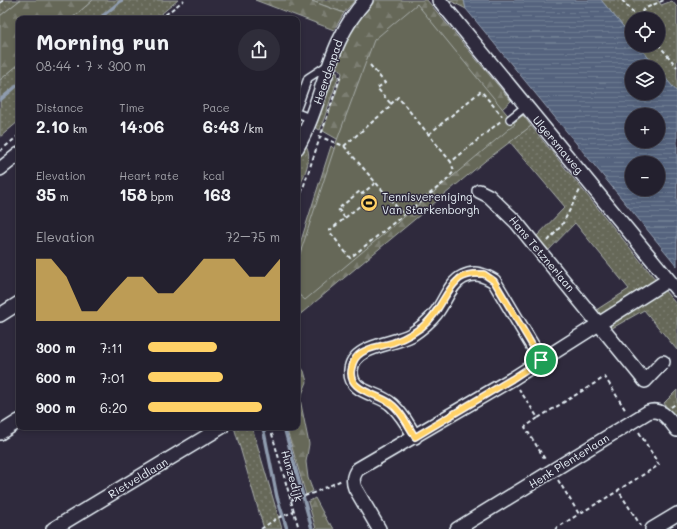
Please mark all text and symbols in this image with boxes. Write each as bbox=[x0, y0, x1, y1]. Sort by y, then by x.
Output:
map controls bbox=[625, 12, 665, 196]
button: locate bbox=[625, 12, 665, 52]
text: Morning run bbox=[36, 27, 169, 56]
button: share bbox=[238, 29, 280, 71]
street label: Heerdenpad bbox=[309, 37, 346, 106]
text: 08:44 · 7 × 300 m bbox=[36, 57, 146, 74]
button: layers bbox=[625, 60, 665, 100]
text: Distance bbox=[36, 100, 83, 115]
text: Time bbox=[119, 100, 144, 115]
text: Pace bbox=[203, 100, 230, 115]
button: + bbox=[625, 108, 665, 148]
street label: Ulgersmaweg bbox=[530, 112, 587, 177]
text: 2.10 bbox=[36, 115, 69, 137]
text: 14:06 bbox=[119, 115, 164, 137]
text: 6:43 bbox=[203, 115, 239, 137]
text: km bbox=[69, 121, 87, 136]
text: /km bbox=[239, 121, 263, 136]
button: − bbox=[625, 156, 665, 196]
text: Elevation bbox=[36, 168, 85, 183]
text: Heart rate bbox=[119, 168, 179, 183]
text: kcal bbox=[203, 168, 225, 183]
text: 35 bbox=[36, 183, 56, 205]
text: 158 bbox=[119, 183, 147, 205]
text: 163 bbox=[203, 183, 231, 205]
text: m bbox=[56, 189, 68, 204]
text: bpm bbox=[147, 189, 173, 204]
place label: Tennisvereniging Van Starkenborgh bbox=[382, 189, 479, 217]
sports icon: Tennisvereniging Van Starkenborgh bbox=[359, 193, 379, 213]
street label: Hans Tetznerlaan bbox=[506, 213, 579, 295]
text: Elevation bbox=[36, 228, 94, 245]
text: 72–75 m bbox=[226, 228, 280, 245]
text: 300 m bbox=[36, 339, 76, 356]
text: 7:11 bbox=[100, 339, 123, 356]
pin bbox=[524, 343, 558, 377]
icon: arrive bbox=[530, 349, 552, 371]
text: 600 m bbox=[36, 369, 76, 386]
text: 7:01 bbox=[100, 369, 125, 386]
text: 900 m bbox=[36, 399, 76, 416]
text: 6:20 bbox=[100, 399, 127, 416]
street label: Henk Plenterlaan bbox=[526, 430, 612, 491]
street label: Hunzedijk bbox=[278, 448, 307, 503]
street label: Rietveldlaan bbox=[105, 454, 170, 501]

